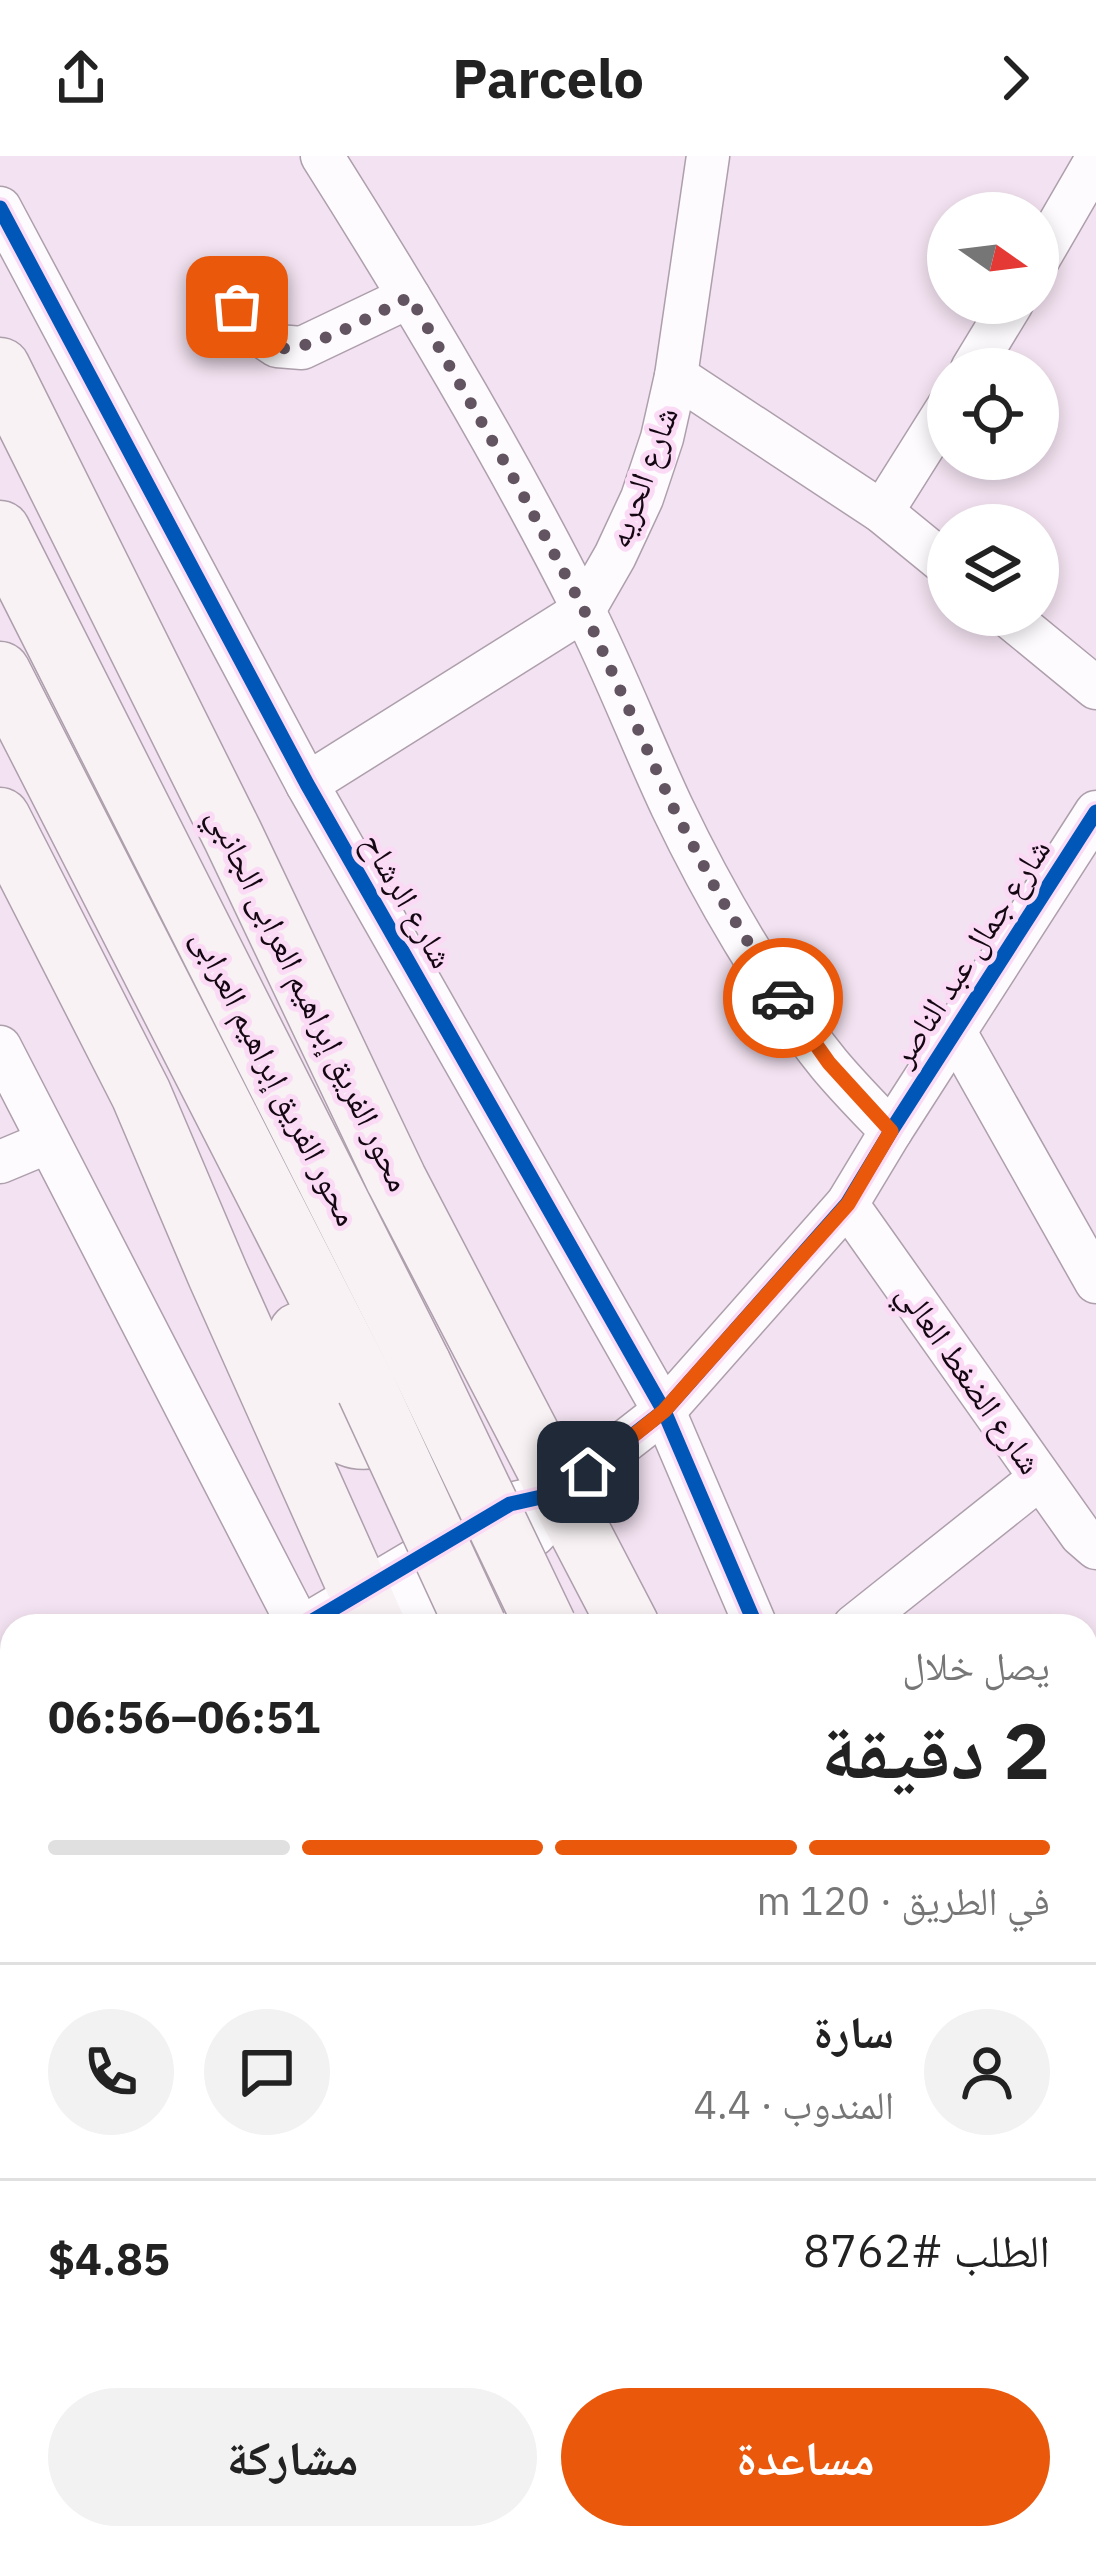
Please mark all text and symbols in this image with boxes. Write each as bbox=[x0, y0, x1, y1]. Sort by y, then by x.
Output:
text: Parcelo bbox=[452, 43, 644, 113]
icon: share bbox=[48, 45, 114, 111]
icon: forward bbox=[982, 45, 1048, 111]
north arrow bbox=[927, 192, 1059, 324]
map controls bbox=[927, 192, 1059, 636]
pin bbox=[186, 256, 288, 358]
icon: bag bbox=[204, 274, 270, 340]
button: locate bbox=[927, 348, 1059, 480]
street label: شارع الحريه bbox=[596, 400, 687, 553]
button: layers bbox=[927, 504, 1059, 636]
street label: محور الفريق إبراهيم العرابى الجانبي bbox=[200, 801, 420, 1197]
street label: شارع الرشاح bbox=[352, 824, 464, 975]
street label: شارع جمال عبد الناصر bbox=[879, 830, 1059, 1074]
street label: محور الفريق إبراهيم العرابى bbox=[184, 922, 368, 1232]
courier bbox=[723, 938, 843, 1058]
icon: car bbox=[750, 965, 816, 1031]
street label: شارع الضغط العالي bbox=[884, 1273, 1052, 1485]
pin bbox=[537, 1421, 639, 1523]
icon: home bbox=[555, 1439, 621, 1505]
text: يصل خلال bbox=[902, 1640, 1050, 1691]
text: 06:51–06:56 bbox=[48, 1687, 320, 1745]
text: 2 دقيقة bbox=[821, 1699, 1050, 1800]
text: في الطريق · 120 m bbox=[757, 1875, 1050, 1926]
text: سارة bbox=[813, 2002, 894, 2060]
button: phone bbox=[48, 2009, 174, 2135]
button: chat bbox=[204, 2009, 330, 2135]
button: person bbox=[924, 2009, 1050, 2135]
text: المندوب · 4.4 bbox=[694, 2079, 894, 2130]
text: الطلب #8762 bbox=[803, 2221, 1050, 2279]
text: $4.85 bbox=[48, 2229, 170, 2287]
button: مشاركة bbox=[48, 2388, 537, 2526]
button: مساعدة bbox=[561, 2388, 1050, 2526]

